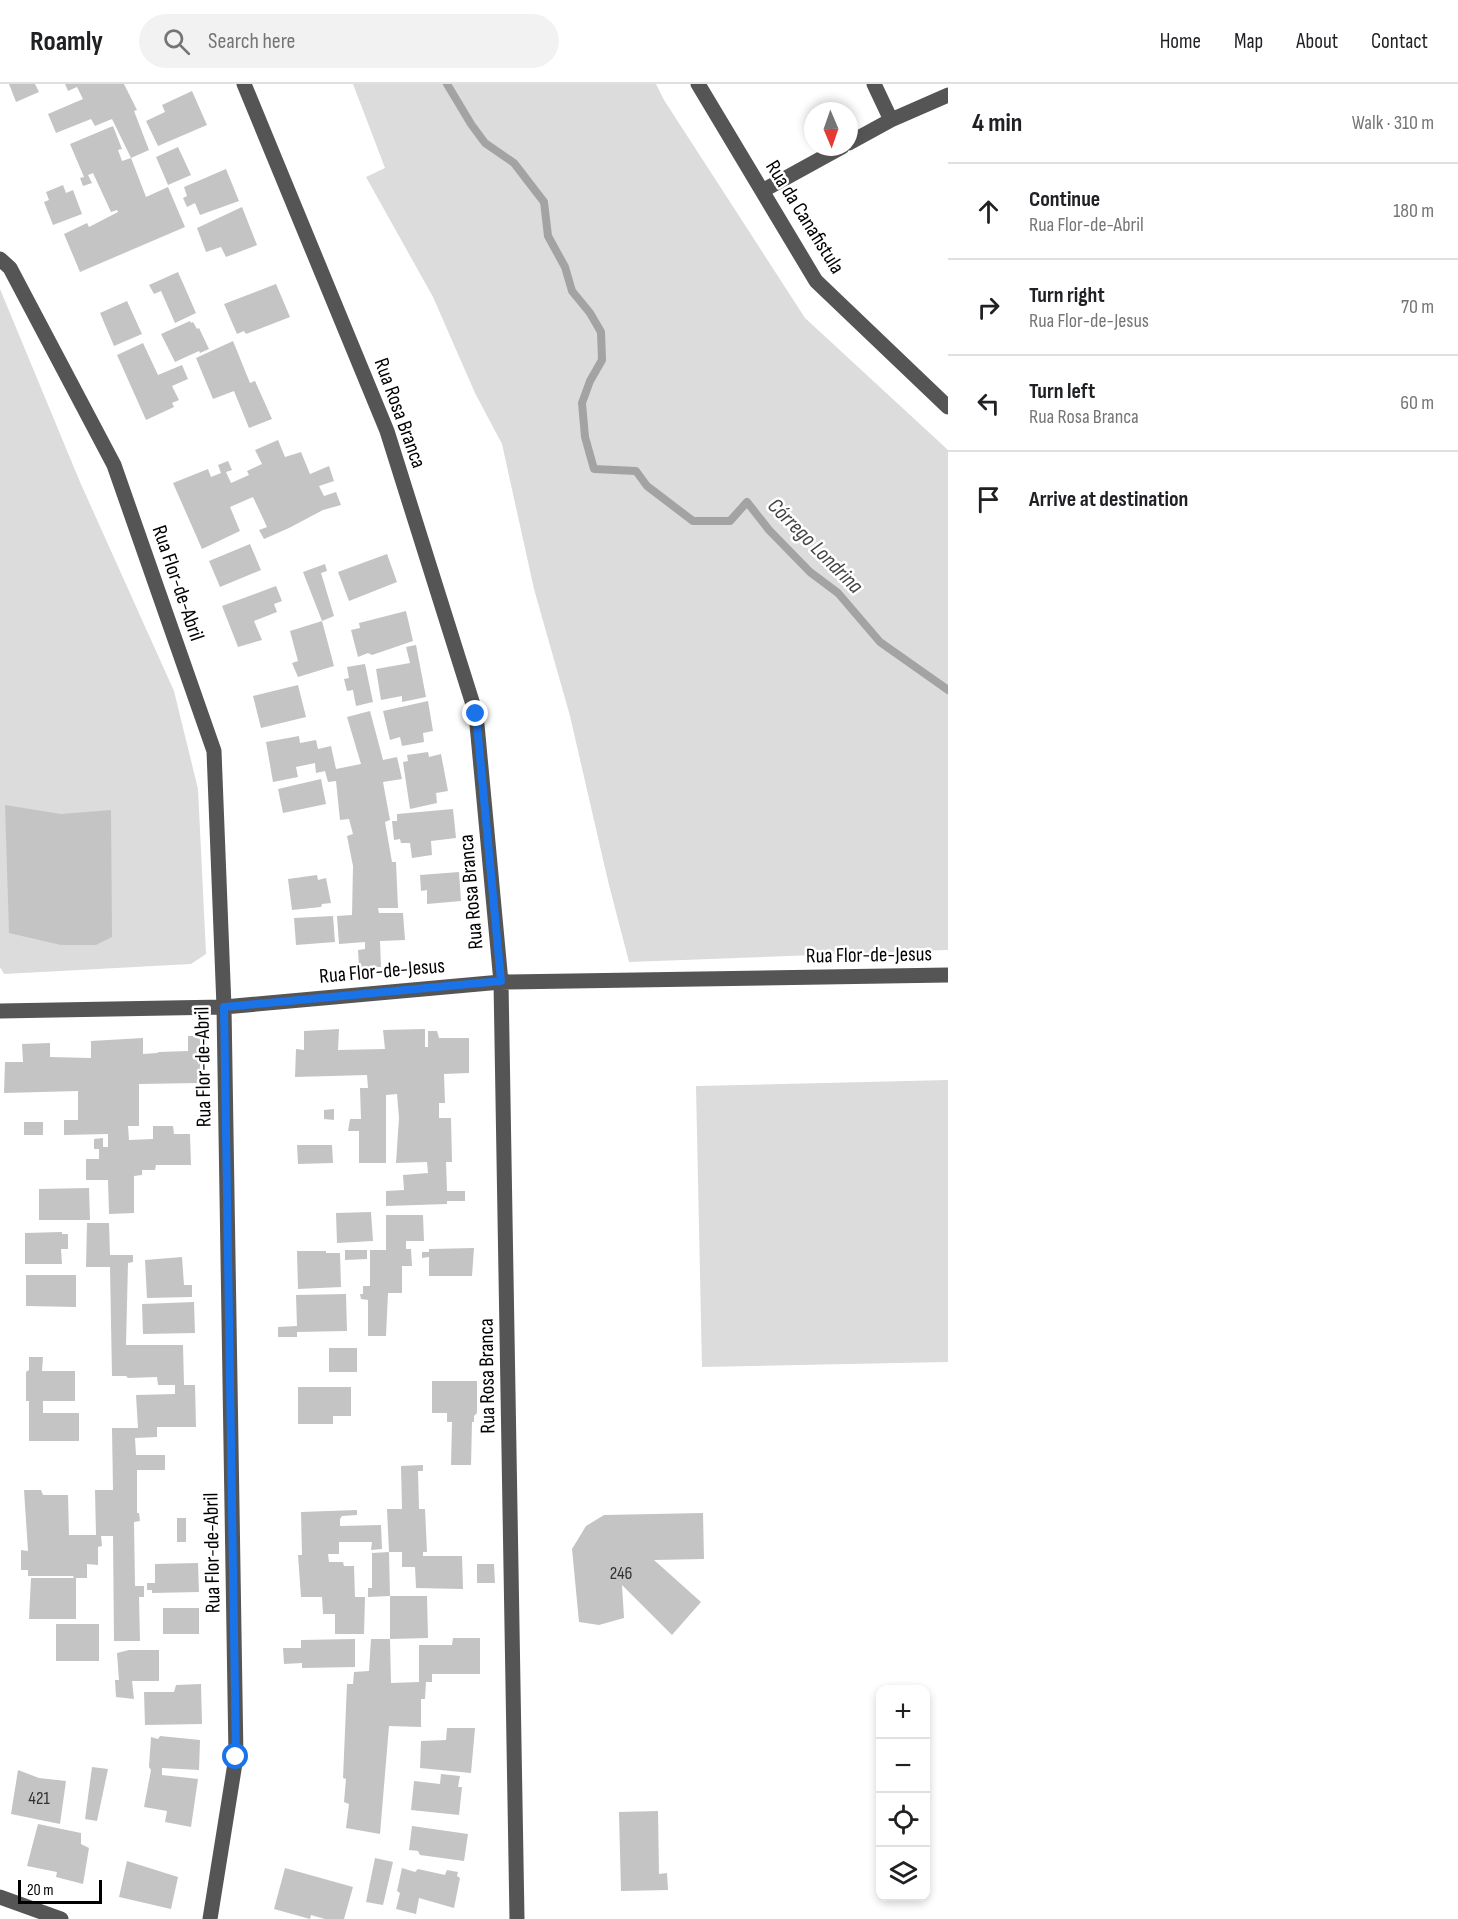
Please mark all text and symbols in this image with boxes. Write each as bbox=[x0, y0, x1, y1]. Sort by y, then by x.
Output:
search box bbox=[139, 14, 559, 68]
text: Roamly bbox=[30, 25, 103, 58]
icon: search bbox=[160, 25, 193, 58]
text: Search here bbox=[208, 28, 295, 55]
text: Home bbox=[1160, 29, 1201, 54]
text: Map bbox=[1234, 29, 1263, 54]
text: About bbox=[1296, 29, 1338, 54]
text: Contact bbox=[1371, 29, 1428, 54]
north arrow bbox=[804, 102, 858, 156]
text: 4 min bbox=[972, 108, 1022, 139]
text: Walk · 310 m bbox=[1352, 111, 1434, 135]
street label: Rua da Canafistula bbox=[760, 156, 850, 278]
text: Continue bbox=[1029, 186, 1100, 213]
icon: ahead bbox=[972, 195, 1005, 228]
text: 180 m bbox=[1393, 199, 1434, 223]
text: Rua Flor-de-Abril bbox=[1029, 213, 1144, 237]
text: Turn right bbox=[1029, 282, 1105, 309]
icon: right bbox=[972, 291, 1005, 324]
text: 70 m bbox=[1401, 295, 1434, 319]
text: Rua Flor-de-Jesus bbox=[1029, 309, 1149, 333]
street label: Rua Rosa Branca bbox=[369, 355, 431, 471]
text: Turn left bbox=[1029, 378, 1095, 405]
icon: left bbox=[972, 387, 1005, 420]
text: 60 m bbox=[1400, 391, 1434, 415]
text: Rua Rosa Branca bbox=[1029, 405, 1139, 429]
icon: arrive bbox=[972, 483, 1005, 516]
text: Arrive at destination bbox=[1029, 486, 1188, 513]
water label: Córrego Londrina bbox=[761, 492, 869, 600]
street label: Rua Flor-de-Abril bbox=[147, 522, 209, 644]
route end bbox=[462, 700, 488, 726]
street label: Rua Rosa Branca bbox=[454, 833, 488, 951]
street label: Rua Flor-de-Jesus bbox=[806, 941, 932, 969]
street label: Rua Flor-de-Jesus bbox=[318, 953, 446, 989]
street label: Rua Flor-de-Abril bbox=[189, 1007, 217, 1127]
street label: Rua Rosa Branca bbox=[473, 1318, 501, 1434]
street label: Rua Flor-de-Abril bbox=[198, 1493, 226, 1613]
house number: 246 bbox=[610, 1563, 632, 1584]
map controls bbox=[876, 1685, 930, 1901]
button: + bbox=[876, 1685, 930, 1739]
button: − bbox=[876, 1739, 930, 1793]
route start bbox=[222, 1743, 248, 1769]
house number: 421 bbox=[28, 1788, 50, 1809]
button: locate bbox=[876, 1793, 930, 1847]
button: layers bbox=[876, 1847, 930, 1901]
scale bar bbox=[18, 1877, 102, 1904]
text: 20 m bbox=[27, 1881, 54, 1900]

